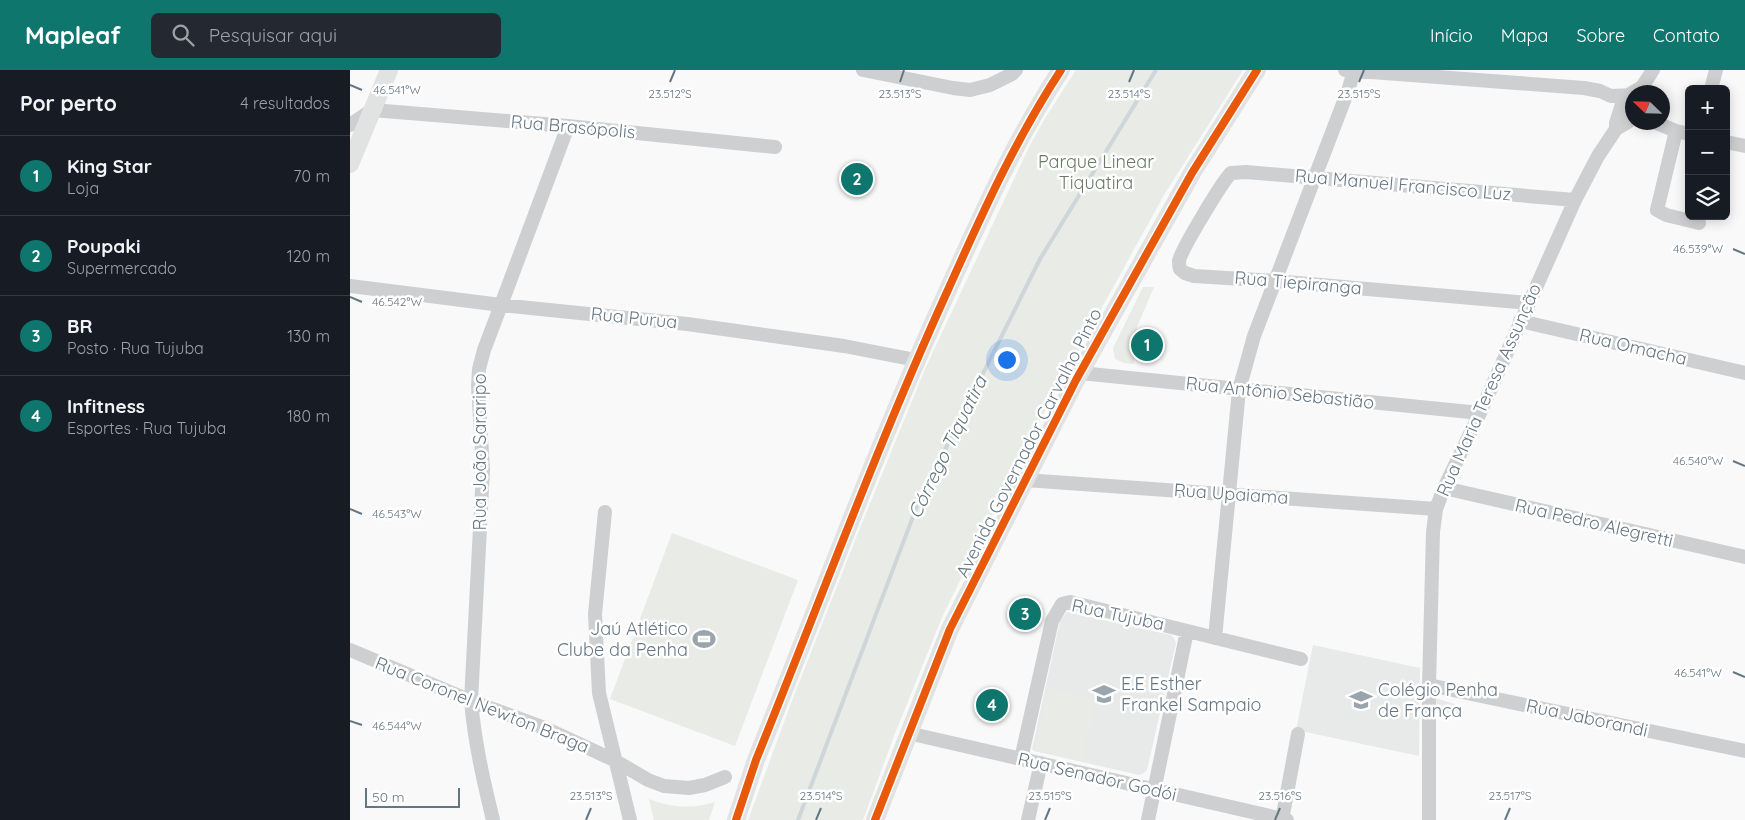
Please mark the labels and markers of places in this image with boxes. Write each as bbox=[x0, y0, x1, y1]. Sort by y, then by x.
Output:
pin: 2 bbox=[841, 160, 873, 198]
pin: 1 bbox=[1131, 326, 1163, 364]
pin: 3 bbox=[1009, 595, 1041, 633]
place label: Jaú Atlético Clube da Penha bbox=[557, 617, 688, 661]
sports icon: Jaú Atlético Clube da Penha bbox=[691, 626, 717, 652]
place label: E.E Esther Frankel Sampaio bbox=[1121, 672, 1262, 716]
place label: Colégio Penha de França bbox=[1378, 678, 1498, 722]
school or university icon: E.E Esther Frankel Sampaio bbox=[1091, 681, 1117, 707]
pin: 4 bbox=[976, 686, 1008, 724]
school or university icon: Colégio Penha de França bbox=[1348, 687, 1374, 713]

